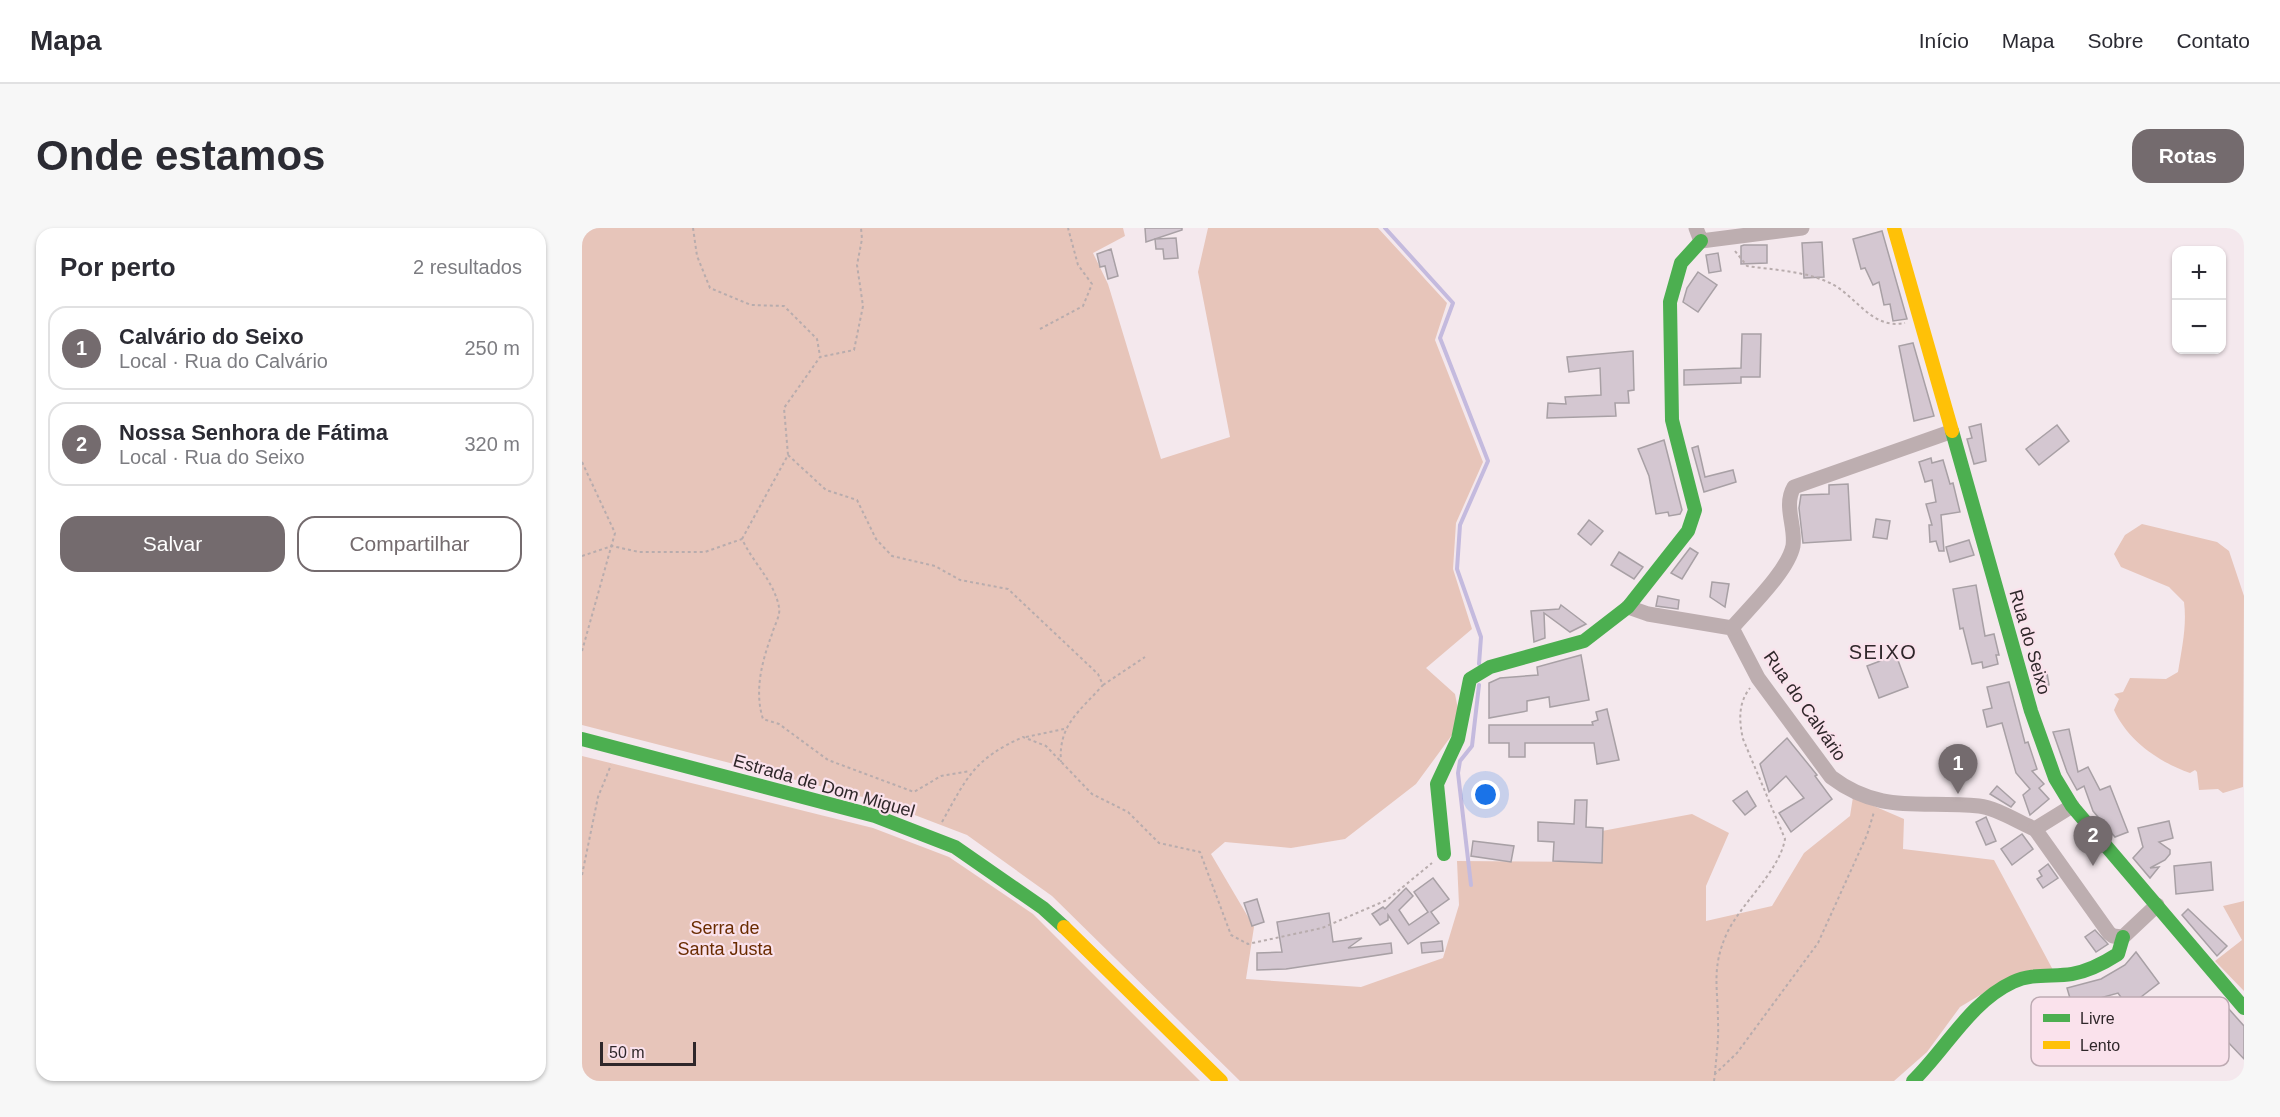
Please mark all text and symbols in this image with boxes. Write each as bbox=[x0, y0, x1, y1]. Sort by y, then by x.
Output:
text: Mapa bbox=[30, 25, 102, 56]
text: Início bbox=[1919, 29, 1969, 52]
text: Mapa bbox=[2002, 29, 2054, 52]
text: Sobre bbox=[2087, 29, 2143, 52]
text: Contato bbox=[2176, 29, 2250, 52]
button: Rotas bbox=[2132, 129, 2244, 183]
text: Onde estamos bbox=[36, 132, 325, 179]
map controls bbox=[2172, 246, 2226, 354]
button: + bbox=[2172, 246, 2226, 300]
text: Por perto bbox=[60, 252, 176, 282]
text: 2 resultados bbox=[413, 256, 522, 278]
button: − bbox=[2172, 300, 2226, 354]
text: Calvário do Seixo bbox=[119, 324, 304, 349]
text: 1 bbox=[76, 337, 87, 359]
text: 250 m bbox=[464, 337, 520, 359]
text: Local · Rua do Calvário bbox=[119, 350, 328, 372]
text: Nossa Senhora de Fátima bbox=[119, 420, 388, 445]
text: 2 bbox=[76, 433, 87, 455]
text: 320 m bbox=[464, 433, 520, 455]
text: Local · Rua do Seixo bbox=[119, 446, 305, 468]
button: Salvar bbox=[60, 516, 285, 572]
button: Compartilhar bbox=[297, 516, 522, 572]
street label: Rua do Seixo bbox=[2005, 587, 2055, 697]
district label: SEIXO bbox=[1849, 641, 1917, 663]
street label: Rua do Calvário bbox=[1760, 647, 1850, 765]
pin: 1 bbox=[1938, 744, 1978, 794]
street label: Estrada de Dom Miguel bbox=[731, 750, 917, 822]
your location bbox=[1471, 780, 1500, 809]
pin: 2 bbox=[2074, 816, 2112, 866]
park label: Serra de Santa Justa bbox=[677, 918, 774, 959]
legend bbox=[2031, 997, 2229, 1066]
text: Livre bbox=[2080, 1010, 2115, 1027]
text: Lento bbox=[2080, 1037, 2120, 1054]
scale bar bbox=[600, 1039, 696, 1066]
text: 50 m bbox=[609, 1044, 645, 1061]

